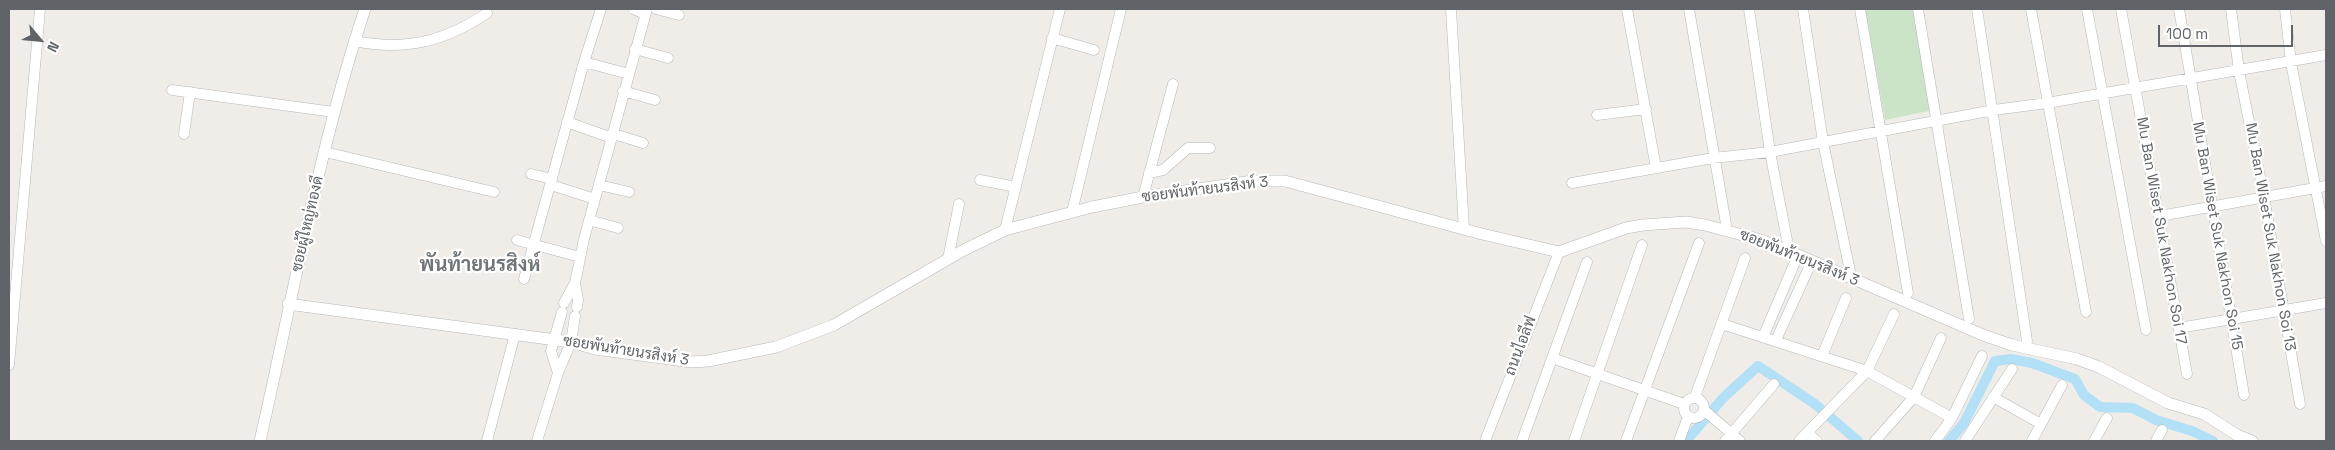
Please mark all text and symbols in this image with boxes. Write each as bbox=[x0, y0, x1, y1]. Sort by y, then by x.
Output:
north arrow bbox=[15, 15, 65, 65]
scale bar bbox=[2160, 15, 2295, 47]
text: 100 m bbox=[2166, 24, 2208, 43]
text: N bbox=[43, 39, 63, 55]
street label: Mu Ban Wiset Suk Nakhon Soi 17 bbox=[2132, 116, 2190, 346]
street label: Mu Ban Wiset Suk Nakhon Soi 15 bbox=[2188, 121, 2246, 351]
street label: Mu Ban Wiset Suk Nakhon Soi 13 bbox=[2241, 121, 2299, 353]
street label: ซอยพันท้ายนรสิงห์ 3 bbox=[1141, 173, 1269, 207]
street label: ซอยผู้ใหญ่ทองดี bbox=[288, 174, 328, 274]
street label: ซอยพันท้ายนรสิงห์ 3 bbox=[1737, 226, 1861, 290]
district label: พันท้ายนรสิงห์ bbox=[420, 254, 540, 278]
street label: ถนนไอลีฟ bbox=[1501, 314, 1541, 378]
street label: ซอยพันท้ายนรสิงห์ 3 bbox=[562, 332, 690, 370]

